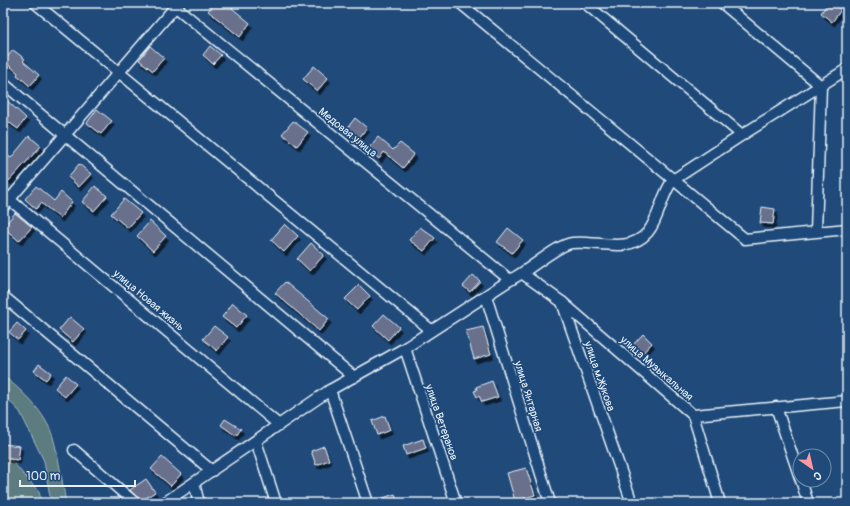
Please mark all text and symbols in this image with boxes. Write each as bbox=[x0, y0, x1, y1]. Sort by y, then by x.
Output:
street label: Медовая улица bbox=[316, 105, 379, 160]
street label: улица Новая жизнь bbox=[110, 266, 187, 334]
street label: улица Музыкальная bbox=[617, 333, 696, 404]
street label: улица м.Жукова bbox=[581, 339, 618, 413]
street label: улица Янтарная bbox=[511, 358, 545, 433]
street label: улица Ветеранов bbox=[422, 382, 461, 462]
north arrow bbox=[792, 448, 832, 488]
scale bar bbox=[20, 462, 135, 488]
text: 100 m bbox=[26, 469, 61, 484]
text: С bbox=[811, 469, 824, 483]

